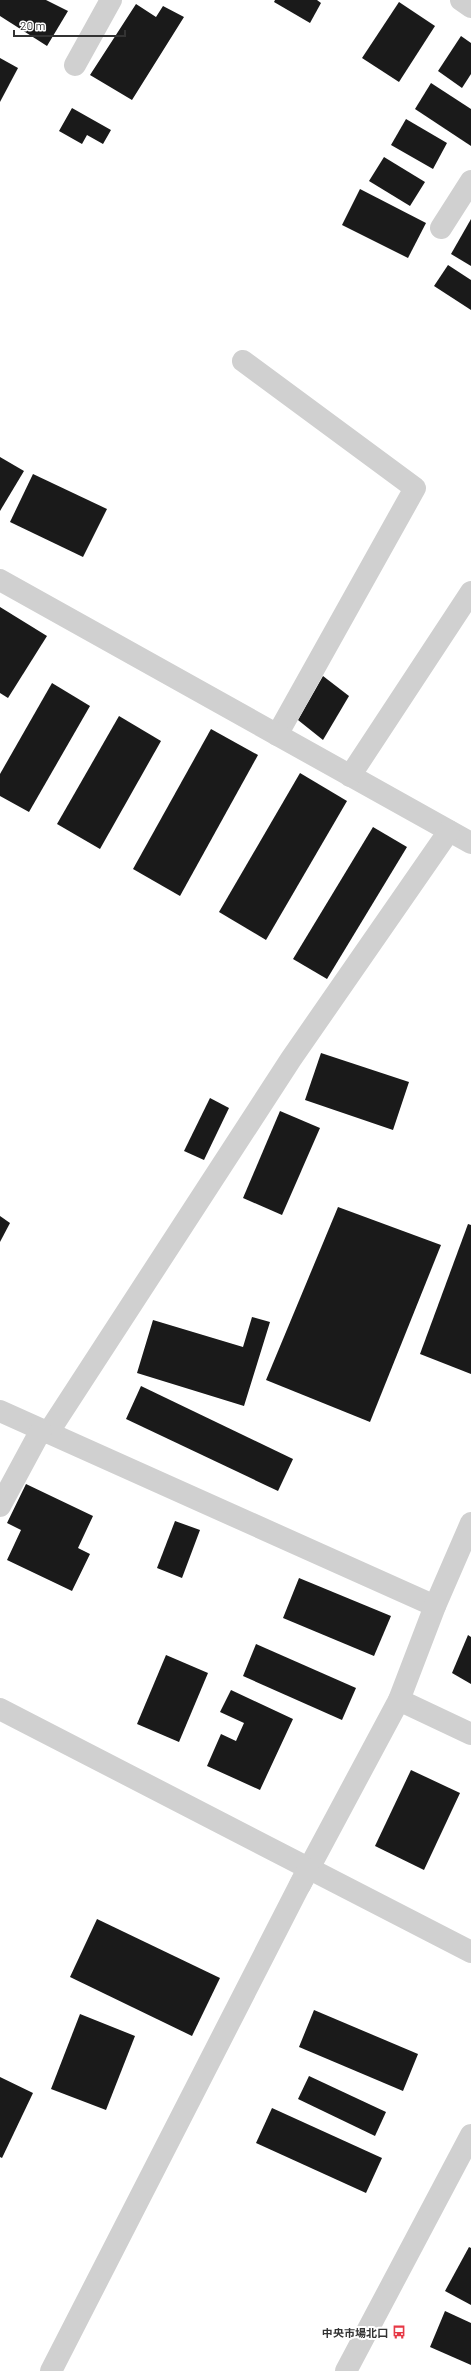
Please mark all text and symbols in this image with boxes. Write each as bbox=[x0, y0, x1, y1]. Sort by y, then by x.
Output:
scale bar bbox=[14, 12, 125, 38]
text: 20 m bbox=[20, 18, 46, 32]
bus stop icon: 中央市場北口 bbox=[391, 2324, 407, 2340]
place label: 中央市場北口 bbox=[322, 2326, 388, 2339]

